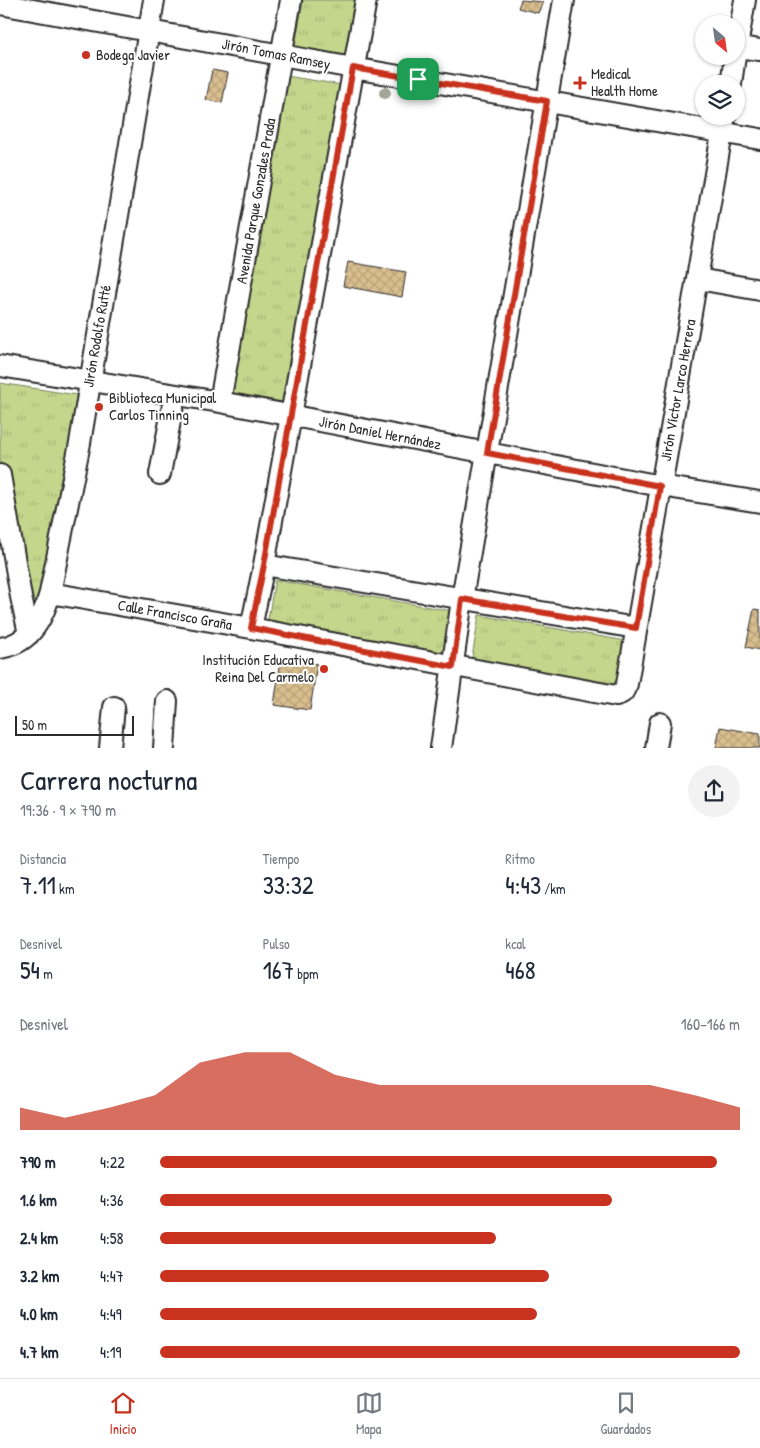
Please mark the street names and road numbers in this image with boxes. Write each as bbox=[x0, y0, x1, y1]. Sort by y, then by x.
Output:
street label: Jirón Tomas Ramsey bbox=[220, 33, 332, 74]
street label: Avenida Parque Gonzales Prada bbox=[231, 116, 280, 285]
street label: Jirón Rodolfo Rutté bbox=[77, 283, 116, 389]
street label: Jirón Víctor Larco Herrera bbox=[655, 317, 700, 463]
street label: Jirón Daniel Hernández bbox=[317, 410, 444, 455]
street label: Calle Francisco Graña bbox=[116, 594, 234, 635]

